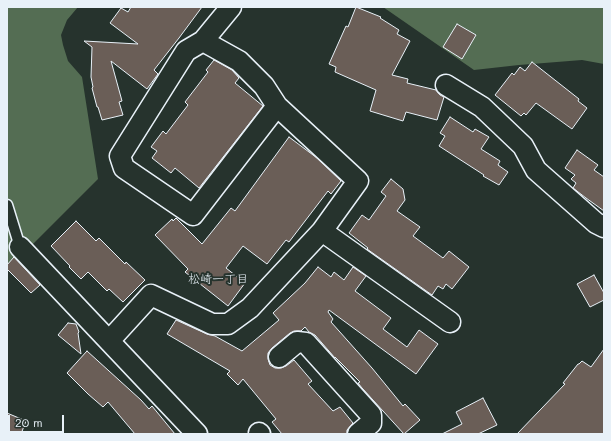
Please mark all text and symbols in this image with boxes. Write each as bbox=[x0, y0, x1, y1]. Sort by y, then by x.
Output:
district label: 松崎一丁目 bbox=[188, 272, 248, 286]
scale bar bbox=[10, 407, 66, 433]
text: 20 m bbox=[15, 414, 43, 430]

